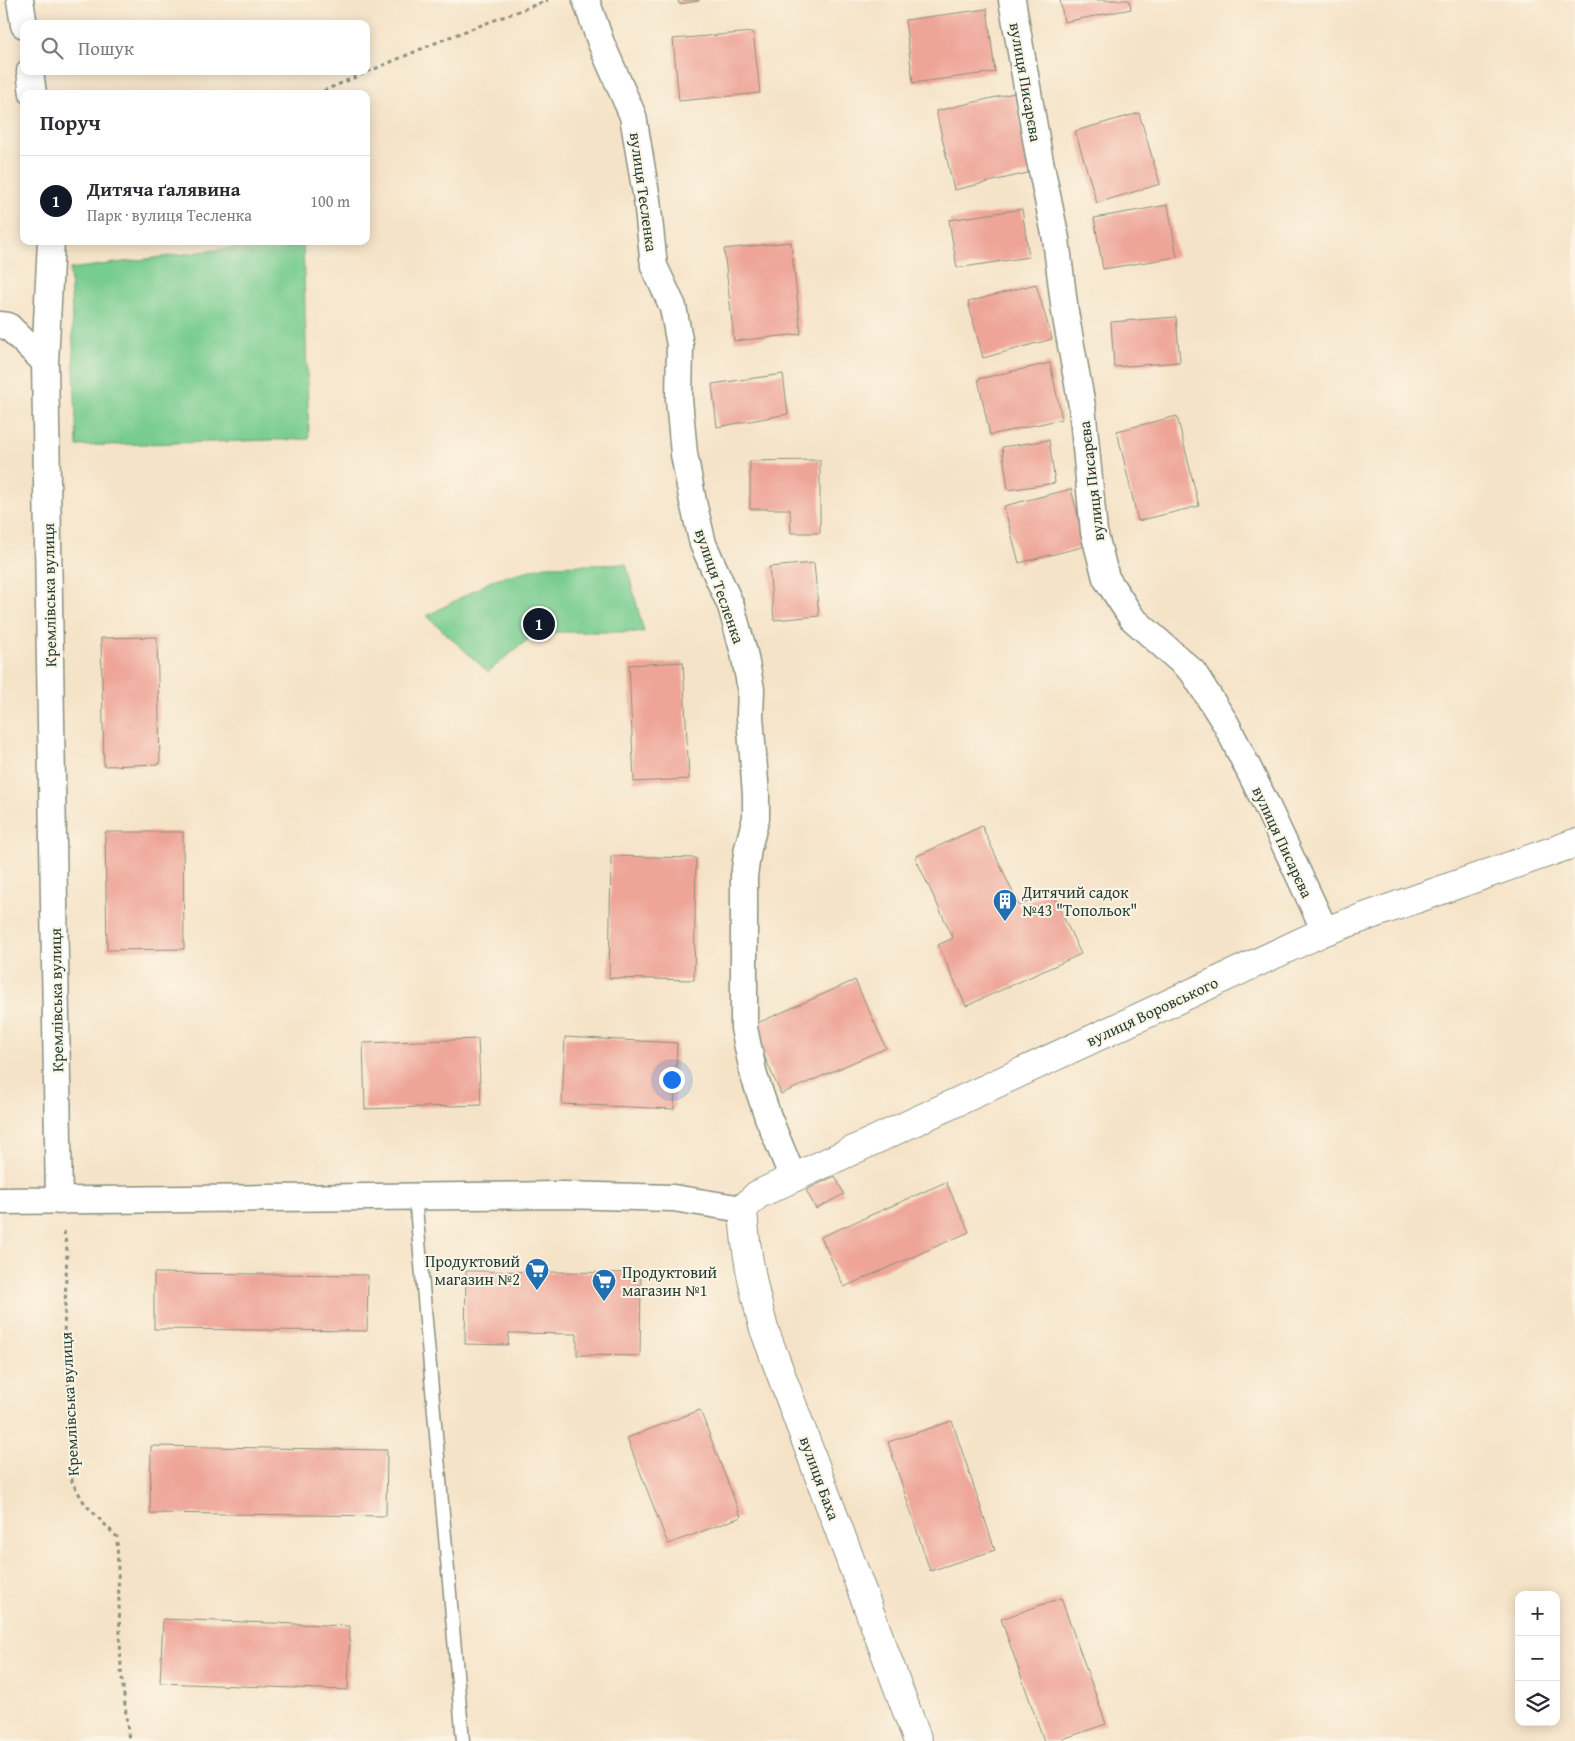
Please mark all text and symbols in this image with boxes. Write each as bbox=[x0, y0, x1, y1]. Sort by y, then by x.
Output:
search box bbox=[20, 20, 370, 75]
street label: вулиця Писарєва bbox=[1004, 21, 1048, 144]
icon: search bbox=[38, 34, 66, 62]
text: Пошук bbox=[78, 34, 134, 62]
text: Поруч bbox=[40, 107, 101, 138]
street label: вулиця Тесленка bbox=[624, 131, 664, 254]
text: Дитяча ґалявина bbox=[87, 175, 240, 203]
text: 1 bbox=[52, 189, 60, 213]
text: 100 m bbox=[310, 189, 350, 213]
text: Парк · вулиця Тесленка bbox=[87, 203, 252, 227]
street label: вулиця Писарєва bbox=[1072, 419, 1110, 542]
street label: Кремлівська вулиця bbox=[36, 523, 62, 667]
street label: вулиця Тесленка bbox=[689, 525, 751, 647]
pin: 1 bbox=[523, 605, 555, 643]
street label: вулиця Писарєва bbox=[1247, 782, 1320, 902]
place label: Дитячий садок №43 "Топольок" bbox=[1021, 880, 1137, 922]
building icon: Дитячий садок №43 "Топольок" bbox=[992, 888, 1018, 922]
street label: Кремлівська вулиця bbox=[43, 928, 69, 1072]
street label: вулиця Воровського bbox=[1082, 970, 1222, 1052]
your location bbox=[659, 1067, 685, 1093]
place label: Продуктовий магазин №2 bbox=[425, 1249, 520, 1291]
supermarket icon: Продуктовий магазин №2 bbox=[524, 1257, 550, 1291]
place label: Продуктовий магазин №1 bbox=[622, 1260, 718, 1302]
supermarket icon: Продуктовий магазин №1 bbox=[591, 1268, 617, 1302]
street label: Кремлівська вулиця bbox=[53, 1331, 85, 1477]
street label: вулиця Баха bbox=[794, 1433, 846, 1524]
map controls bbox=[1515, 1591, 1560, 1726]
button: + bbox=[1515, 1591, 1560, 1636]
button: − bbox=[1515, 1636, 1560, 1681]
button: layers bbox=[1515, 1681, 1560, 1726]

